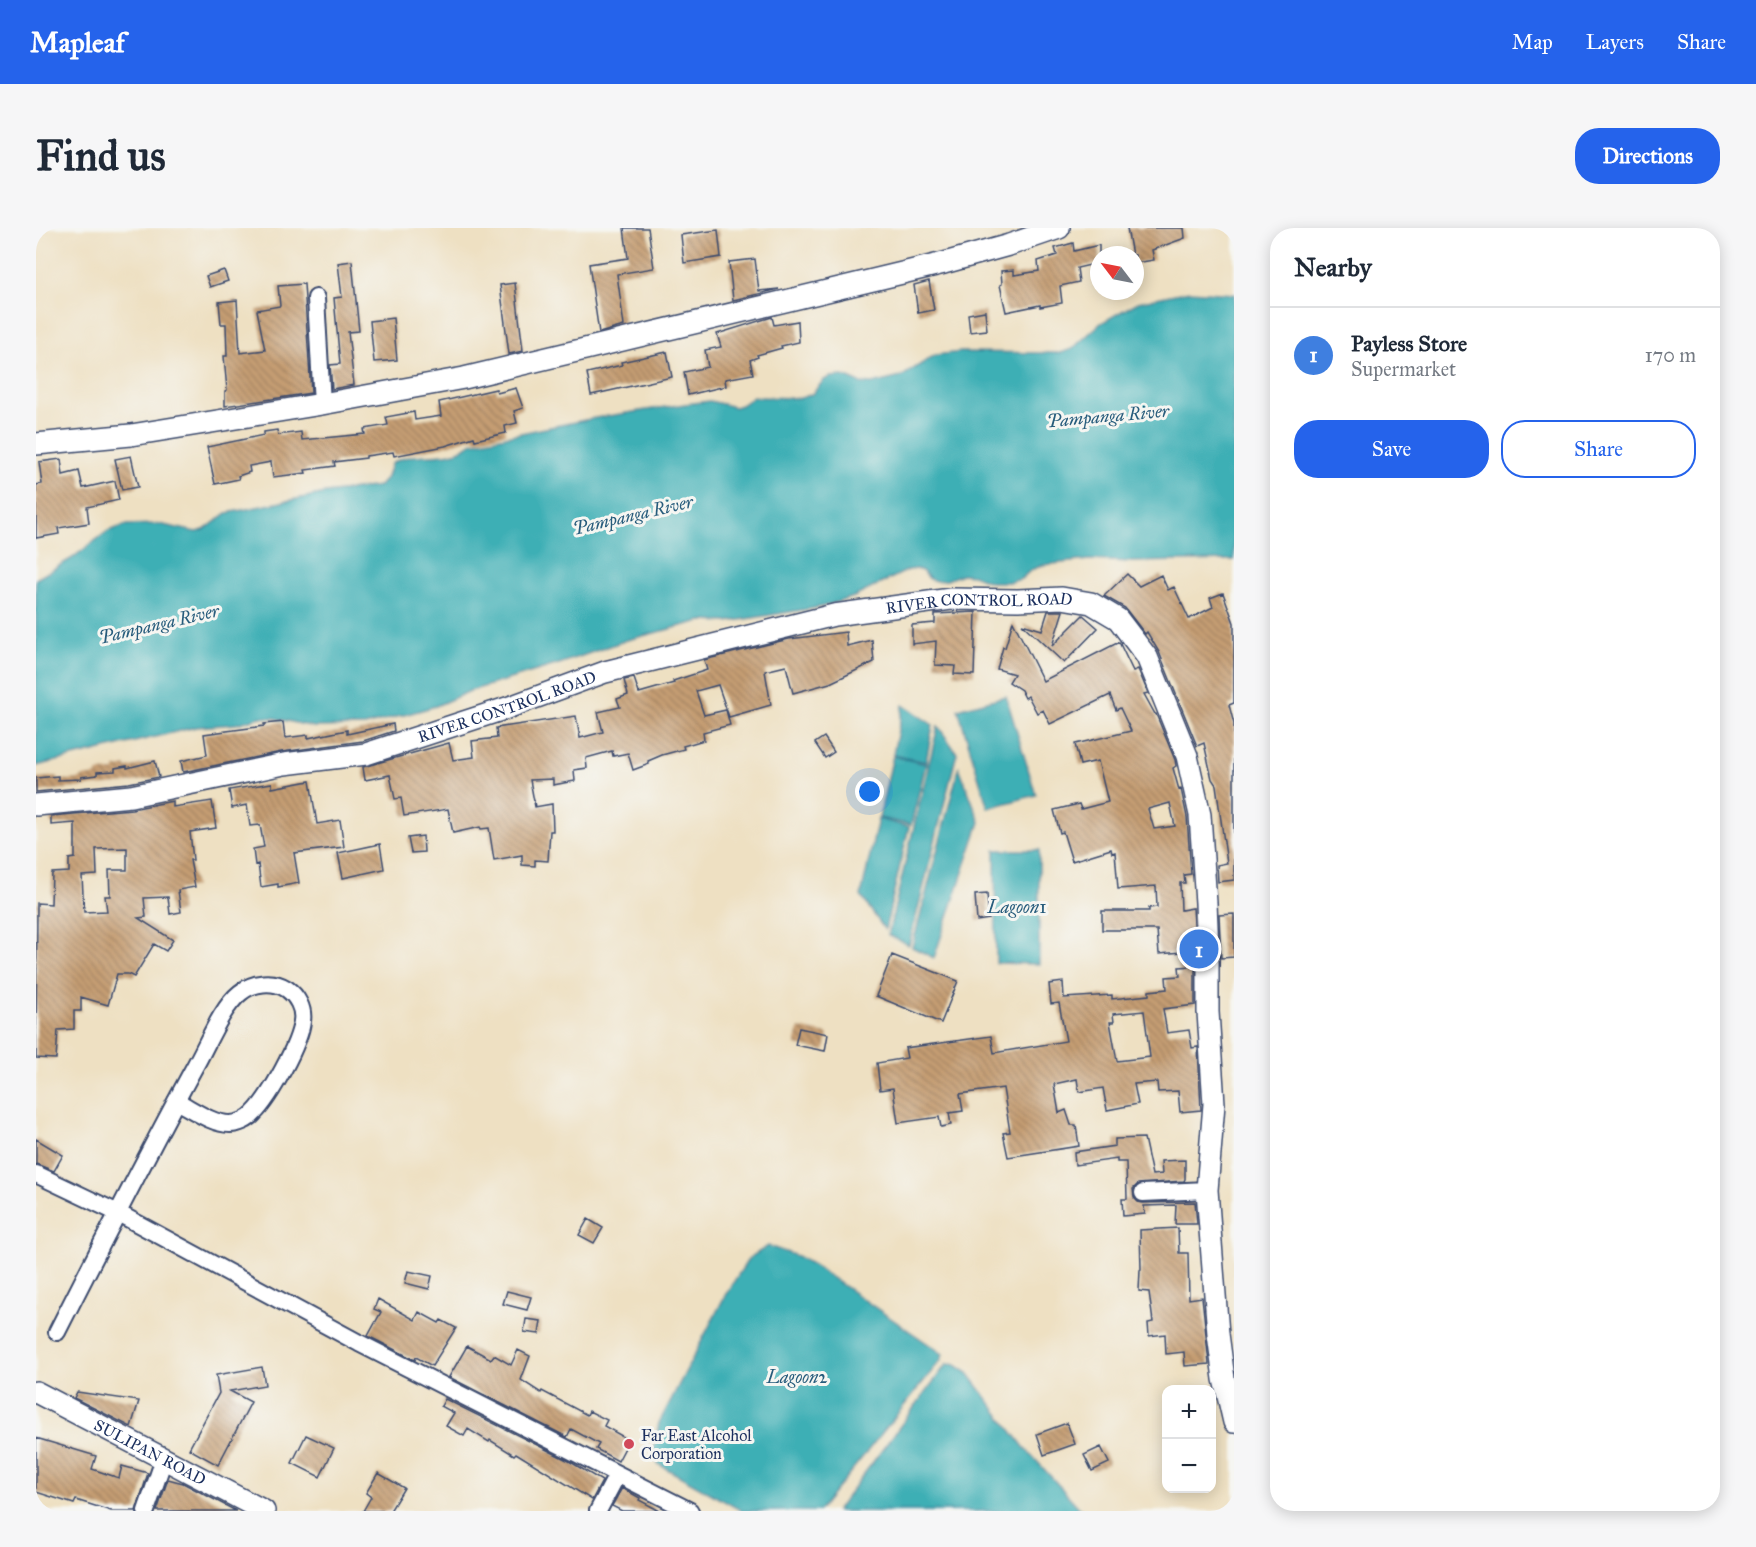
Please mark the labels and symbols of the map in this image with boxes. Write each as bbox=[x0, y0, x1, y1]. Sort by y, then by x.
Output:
north arrow bbox=[1090, 246, 1144, 300]
water label: Pampanga River bbox=[1046, 400, 1172, 433]
water label: Pampanga River bbox=[571, 490, 697, 540]
street label: RIVER CONTROL ROAD bbox=[885, 589, 1074, 618]
water label: Pampanga River bbox=[97, 599, 223, 649]
street label: RIVER CONTROL ROAD bbox=[415, 667, 599, 746]
your location bbox=[855, 777, 884, 806]
water label: Lagoon1 bbox=[987, 896, 1046, 918]
pin: 1 bbox=[1180, 926, 1218, 972]
water label: Lagoon2 bbox=[766, 1366, 827, 1388]
street label: SULIPAN ROAD bbox=[91, 1415, 209, 1489]
place label: Far East Alcohol Corporation bbox=[641, 1426, 752, 1463]
marker: Far East Alcohol Corporation bbox=[622, 1437, 636, 1451]

